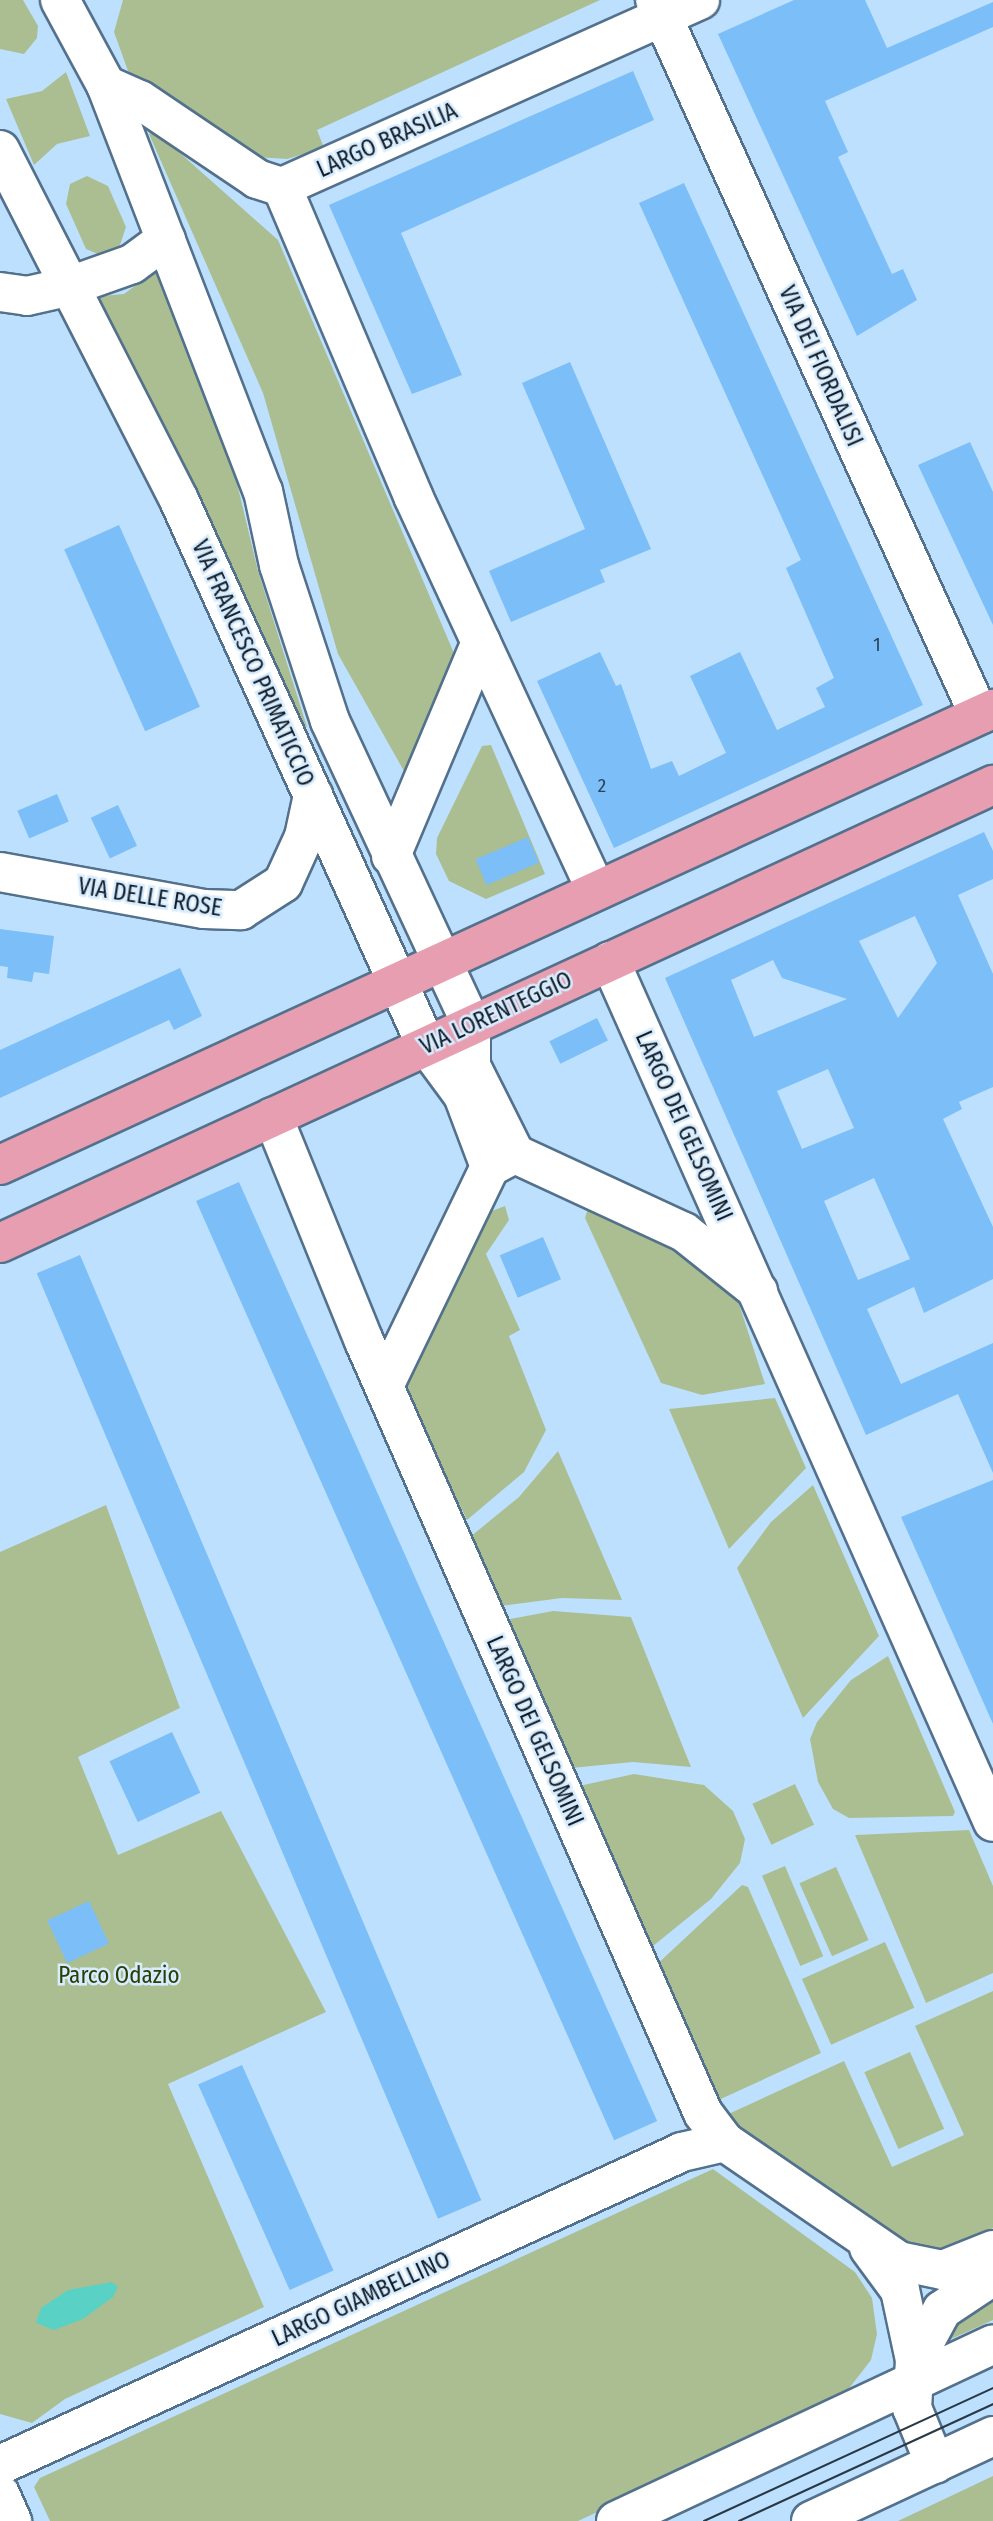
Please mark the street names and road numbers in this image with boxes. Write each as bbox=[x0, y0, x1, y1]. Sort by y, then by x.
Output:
street label: LARGO BRASILIA bbox=[313, 97, 461, 183]
street label: VIA DEI FIORDALISI bbox=[773, 281, 869, 451]
street label: VIA FRANCESCO PRIMATICCIO bbox=[186, 536, 320, 790]
street label: VIA DELLE ROSE bbox=[76, 872, 224, 922]
street label: VIA LORENTEGGIO bbox=[416, 966, 576, 1060]
street label: LARGO DEI GELSOMINI bbox=[630, 1027, 738, 1225]
street label: LARGO DEI GELSOMINI bbox=[481, 1632, 589, 1830]
street label: LARGO GIAMBELLINO bbox=[267, 2246, 455, 2352]

